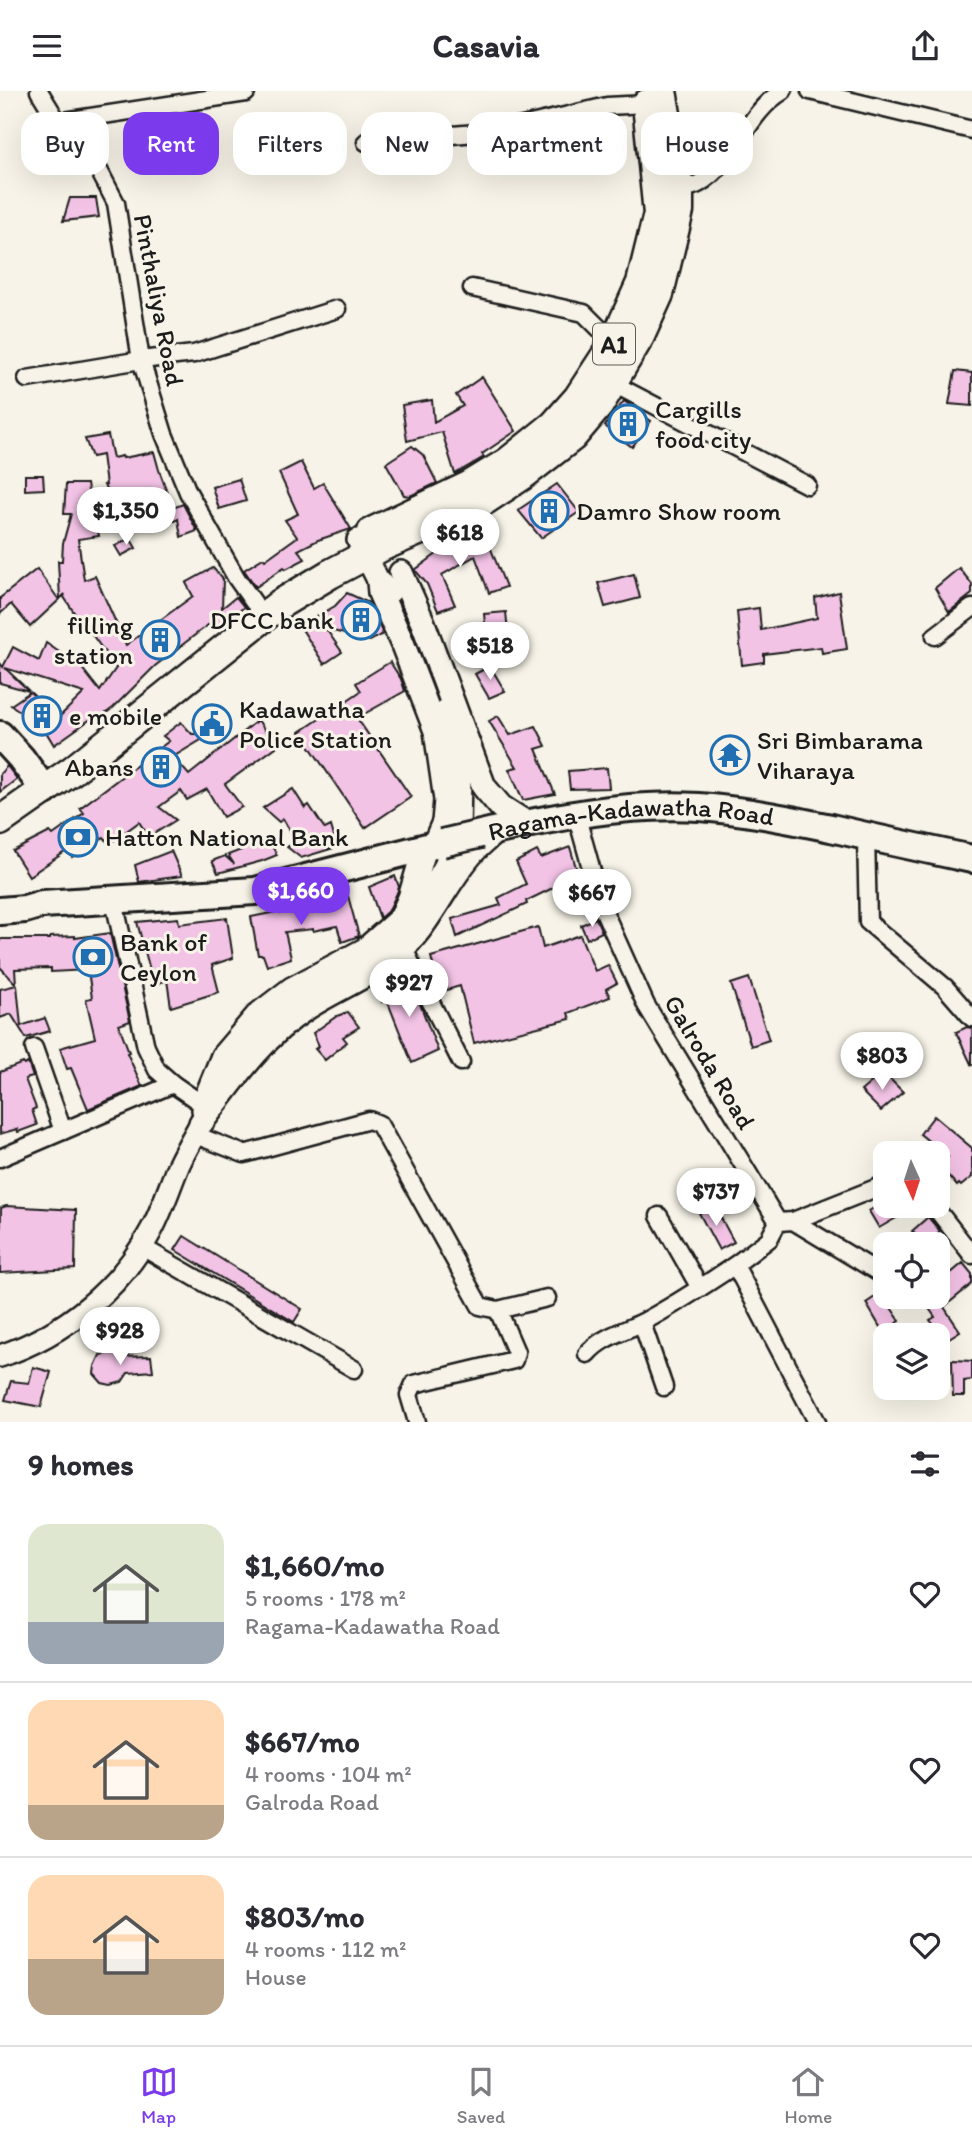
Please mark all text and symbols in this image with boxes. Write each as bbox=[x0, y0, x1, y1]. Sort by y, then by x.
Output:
icon: menu bbox=[28, 27, 66, 65]
text: Casavia bbox=[433, 27, 539, 65]
icon: share bbox=[906, 27, 944, 65]
chip: Buy bbox=[21, 112, 109, 175]
chip: Rent bbox=[123, 112, 219, 175]
chip: Filters bbox=[233, 112, 347, 175]
chip: New bbox=[361, 112, 453, 175]
chip: Apartment bbox=[467, 112, 627, 175]
chip: House bbox=[641, 112, 753, 175]
street label: Pinthaliya Road bbox=[127, 211, 191, 389]
road number: A1 bbox=[593, 323, 635, 365]
place label: Cargills food city bbox=[655, 393, 751, 455]
building icon: Cargills food city bbox=[607, 403, 649, 445]
pin: $1,350 bbox=[69, 487, 183, 547]
building icon: Damro Show room bbox=[528, 490, 570, 532]
place label: Damro Show room bbox=[576, 495, 781, 527]
text: $1,350 bbox=[93, 496, 159, 524]
pin: $618 bbox=[419, 510, 501, 569]
text: $618 bbox=[436, 518, 484, 546]
building icon: DFCC bank bbox=[340, 599, 382, 641]
place label: DFCC bank bbox=[210, 604, 335, 636]
place label: filling station bbox=[54, 609, 134, 671]
building icon: filling station bbox=[139, 619, 181, 661]
pin: $518 bbox=[449, 623, 531, 682]
text: $518 bbox=[466, 631, 514, 659]
place label: Kadawatha Police Station bbox=[239, 693, 392, 755]
building icon: e mobile bbox=[21, 695, 63, 737]
place label: e mobile bbox=[69, 700, 162, 732]
public building icon: Kadawatha Police Station bbox=[191, 703, 233, 745]
place label: Sri Bimbarama Viharaya bbox=[757, 724, 923, 786]
temple icon: Sri Bimbarama Viharaya bbox=[709, 734, 751, 776]
building icon: Abans bbox=[140, 746, 182, 788]
place label: Abans bbox=[65, 751, 134, 783]
street label: Ragama-Kadawatha Road bbox=[485, 790, 777, 848]
bank icon: Hatton National Bank bbox=[57, 816, 99, 858]
place label: Hatton National Bank bbox=[105, 821, 349, 853]
pin: $1,660 bbox=[244, 867, 358, 927]
pin: $667 bbox=[551, 869, 633, 929]
text: $1,660 bbox=[268, 876, 334, 904]
text: $667 bbox=[568, 878, 616, 906]
place label: Bank of Ceylon bbox=[120, 926, 207, 988]
bank icon: Bank of Ceylon bbox=[72, 936, 114, 978]
pin: $927 bbox=[368, 960, 450, 1019]
text: $927 bbox=[385, 968, 433, 996]
street label: Galroda Road bbox=[657, 989, 763, 1136]
pin: $803 bbox=[841, 1033, 923, 1092]
text: $803 bbox=[857, 1041, 907, 1069]
north arrow bbox=[873, 1141, 950, 1218]
map controls bbox=[873, 1141, 950, 1400]
pin: $737 bbox=[675, 1169, 757, 1228]
text: $737 bbox=[692, 1177, 740, 1205]
button: locate bbox=[873, 1232, 950, 1309]
pin: $928 bbox=[79, 1307, 161, 1367]
text: $928 bbox=[96, 1316, 144, 1344]
button: layers bbox=[873, 1323, 950, 1400]
icon: filters bbox=[906, 1445, 944, 1483]
text: 9 homes bbox=[28, 1446, 134, 1483]
text: $1,660/mo bbox=[245, 1547, 385, 1584]
icon: home bbox=[84, 1552, 168, 1636]
icon: heart bbox=[906, 1575, 944, 1613]
text: 5 rooms · 178 m² bbox=[245, 1584, 406, 1612]
text: Ragama-Kadawatha Road bbox=[245, 1612, 500, 1640]
text: $667/mo bbox=[245, 1723, 360, 1760]
icon: home bbox=[84, 1728, 168, 1812]
icon: heart bbox=[906, 1751, 944, 1789]
text: 4 rooms · 104 m² bbox=[245, 1760, 412, 1788]
text: Galroda Road bbox=[245, 1788, 379, 1816]
text: $803/mo bbox=[245, 1898, 365, 1935]
icon: home bbox=[84, 1903, 168, 1987]
icon: heart bbox=[906, 1926, 944, 1964]
text: 4 rooms · 112 m² bbox=[245, 1935, 406, 1963]
text: House bbox=[245, 1963, 307, 1991]
tab: Map bbox=[140, 2063, 178, 2128]
tab: Saved bbox=[457, 2063, 505, 2128]
tab: Home bbox=[784, 2063, 832, 2128]

